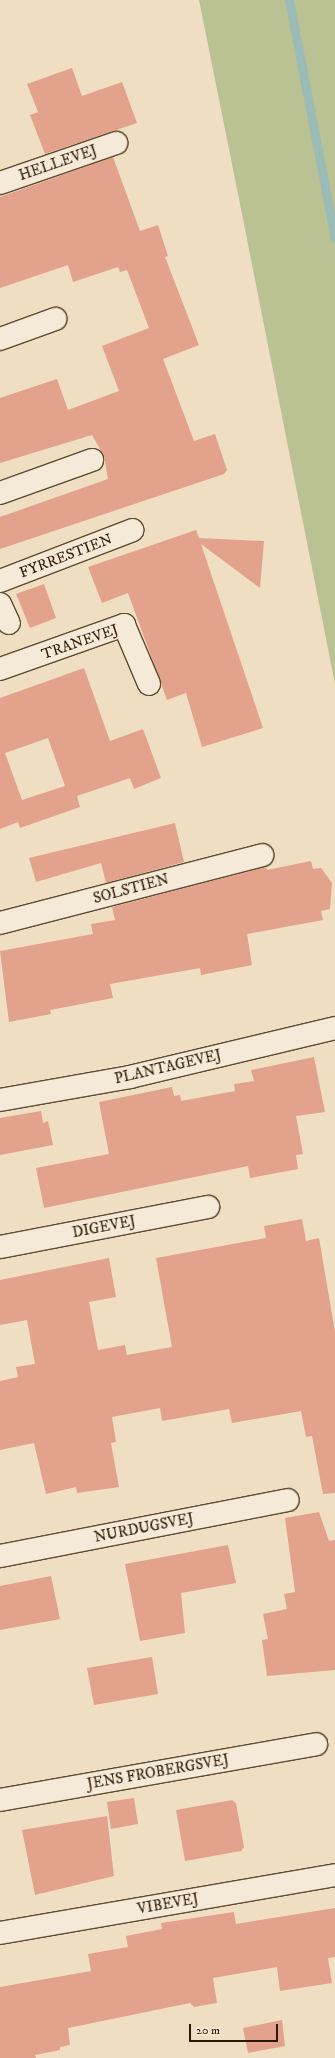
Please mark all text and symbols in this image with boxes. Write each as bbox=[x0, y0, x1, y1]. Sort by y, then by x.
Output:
street label: HELLEVEJ bbox=[16, 141, 100, 185]
street label: FYRRESTIEN bbox=[17, 530, 115, 582]
street label: TRANEVEJ bbox=[39, 620, 121, 664]
street label: SOLSTIEN bbox=[91, 870, 171, 908]
street label: PLANTAGEVEJ bbox=[113, 1046, 223, 1088]
street label: DIGEVEJ bbox=[71, 1212, 137, 1242]
street label: NURDUGSVEJ bbox=[93, 1510, 195, 1546]
street label: JENS FROBERGSVEJ bbox=[86, 1751, 230, 1793]
street label: VIBEVEJ bbox=[136, 1890, 200, 1918]
scale bar bbox=[191, 2016, 280, 2042]
text: 20 m bbox=[196, 2023, 220, 2038]

